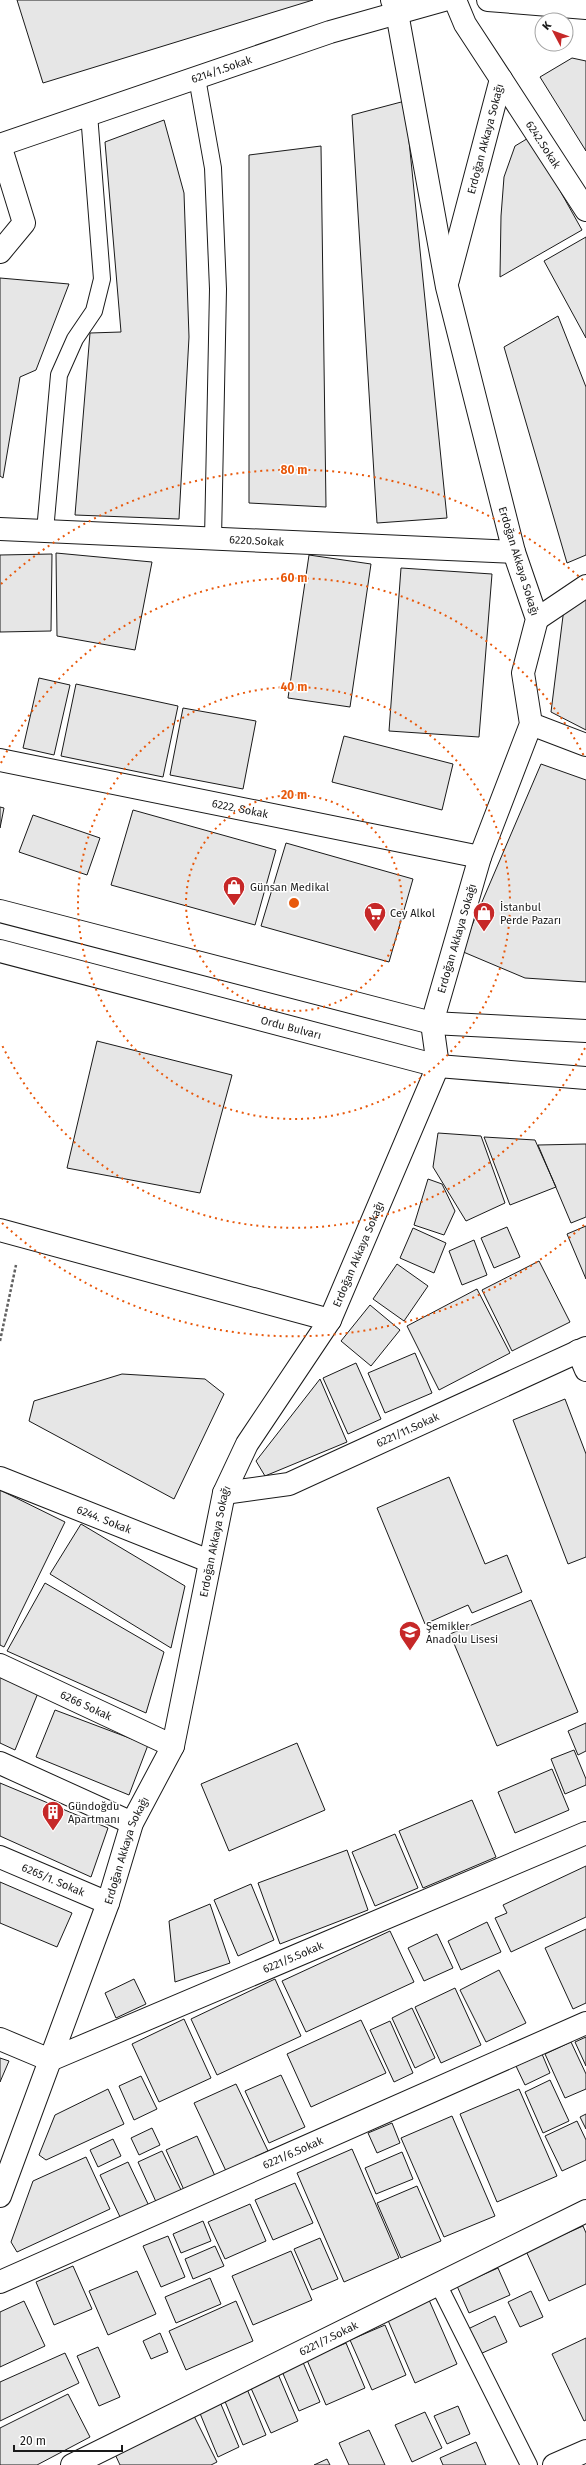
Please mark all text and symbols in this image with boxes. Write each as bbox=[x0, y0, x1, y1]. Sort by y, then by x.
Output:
north arrow bbox=[534, 12, 574, 52]
text: K bbox=[540, 18, 555, 33]
street label: 6214/1.Sokak bbox=[189, 53, 254, 86]
street label: Erdoğan Akkaya Sokağı bbox=[465, 82, 506, 196]
street label: 6242.Sokak bbox=[523, 118, 563, 171]
text: 80 m bbox=[281, 463, 307, 477]
street label: Erdoğan Akkaya Sokağı bbox=[496, 505, 541, 617]
street label: 6220.Sokak bbox=[229, 533, 285, 549]
text: 60 m bbox=[281, 571, 307, 585]
text: 40 m bbox=[281, 680, 307, 694]
text: 20 m bbox=[281, 788, 307, 802]
street label: 6222. Sokak bbox=[211, 797, 270, 821]
shop icon: Günsan Medikal bbox=[221, 874, 247, 907]
place label: Günsan Medikal bbox=[250, 881, 329, 894]
street label: Erdoğan Akkaya Sokağı bbox=[435, 882, 479, 995]
centre of rings bbox=[287, 896, 301, 910]
supermarket icon: Cey Alkol bbox=[362, 900, 388, 933]
shop icon: İstanbul Perde Pazarı bbox=[471, 900, 497, 933]
place label: İstanbul Perde Pazarı bbox=[500, 900, 561, 927]
place label: Cey Alkol bbox=[390, 907, 435, 920]
street label: Ordu Bulvarı bbox=[259, 1014, 323, 1042]
street label: Erdoğan Akkaya Sokağı bbox=[330, 1200, 387, 1309]
street label: 6221/11.Sokak bbox=[374, 1410, 442, 1450]
street label: Erdoğan Akkaya Sokağı bbox=[197, 1483, 234, 1598]
street label: 6244. Sokak bbox=[75, 1503, 133, 1537]
school or university icon: Şemikler Anadolu Lisesi bbox=[397, 1619, 423, 1652]
place label: Şemikler Anadolu Lisesi bbox=[426, 1620, 498, 1646]
street label: 6266 Sokak bbox=[58, 1688, 114, 1724]
street label: Erdoğan Akkaya Sokağı bbox=[102, 1795, 152, 1906]
building icon: Gündoğdu Apartmanı bbox=[40, 1799, 66, 1832]
place label: Gündoğdu Apartmanı bbox=[68, 1800, 120, 1826]
street label: 6265/1. Sokak bbox=[20, 1861, 87, 1899]
street label: 6221/5.Sokak bbox=[261, 1939, 326, 1976]
street label: 6221/6.Sokak bbox=[261, 2134, 325, 2172]
street label: 6221/7.Sokak bbox=[297, 2319, 360, 2359]
scale bar bbox=[14, 2427, 122, 2453]
text: 20 m bbox=[20, 2434, 46, 2448]

